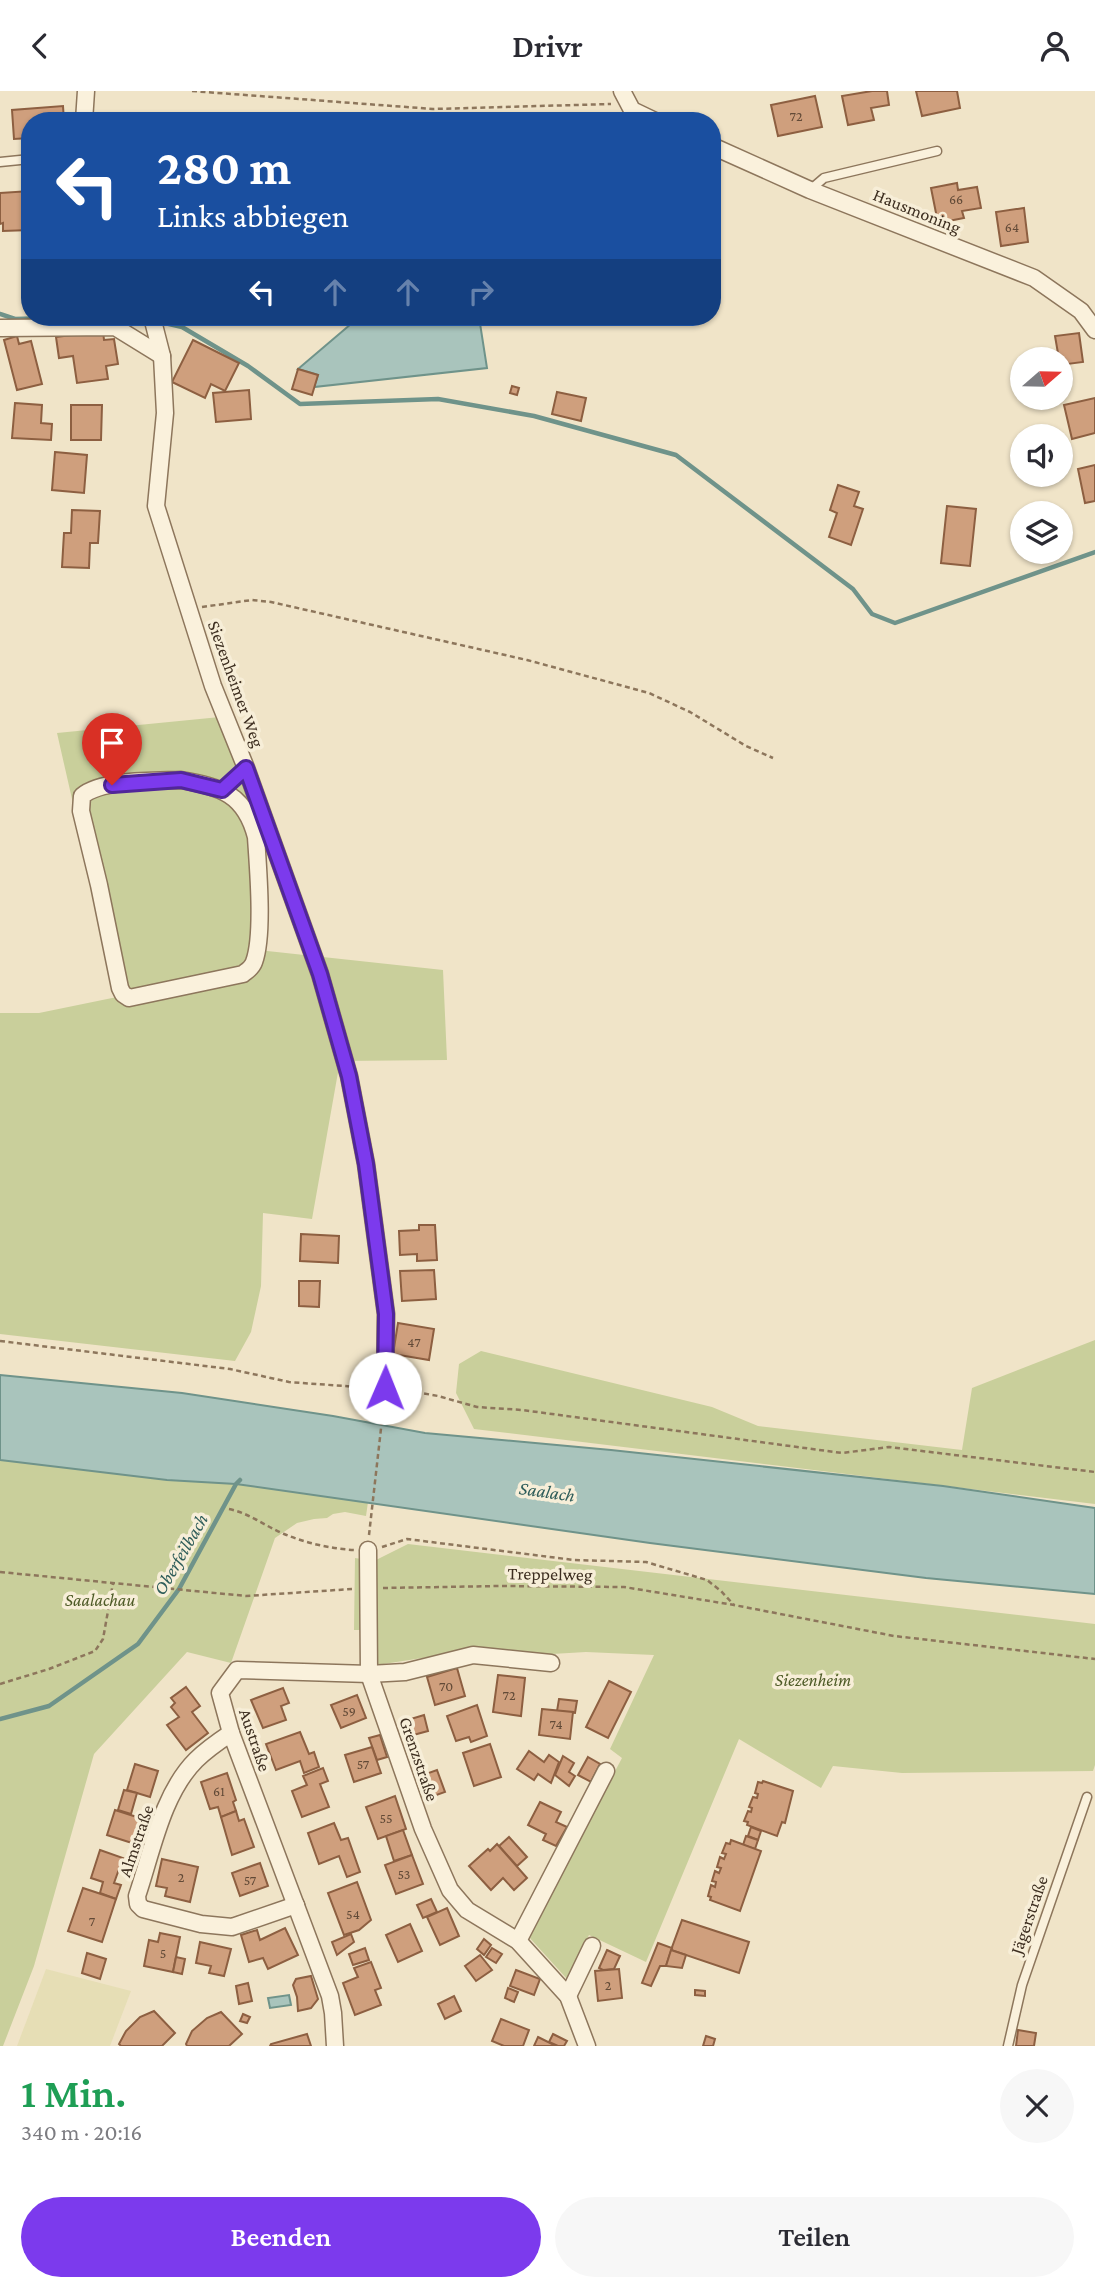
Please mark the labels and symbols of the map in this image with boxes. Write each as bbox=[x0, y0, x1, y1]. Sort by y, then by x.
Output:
house number: 72 bbox=[789, 108, 803, 124]
street label: Hausmoning bbox=[870, 184, 964, 238]
house number: 66 bbox=[949, 191, 963, 207]
house number: 64 bbox=[1005, 219, 1019, 235]
north arrow bbox=[1010, 347, 1073, 409]
street label: Siezenheimer Weg bbox=[204, 618, 268, 750]
pin bbox=[82, 713, 142, 785]
house number: 47 bbox=[407, 1334, 421, 1350]
position arrow bbox=[348, 1351, 422, 1425]
water label: Saalach bbox=[518, 1477, 576, 1506]
water label: Oberfeilbach bbox=[149, 1510, 212, 1598]
street label: Treppelweg bbox=[507, 1563, 593, 1585]
park label: Saalachau bbox=[65, 1590, 135, 1610]
park label: Siezenheim bbox=[775, 1670, 851, 1690]
house number: 70 bbox=[439, 1678, 453, 1694]
house number: 72 bbox=[502, 1687, 516, 1703]
house number: 59 bbox=[342, 1703, 356, 1719]
street label: Austraße bbox=[235, 1706, 275, 1774]
street label: Grenzstraße bbox=[395, 1714, 443, 1804]
house number: 74 bbox=[549, 1716, 563, 1732]
house number: 57 bbox=[357, 1756, 370, 1772]
house number: 61 bbox=[213, 1783, 225, 1799]
street label: Almstraße bbox=[114, 1802, 158, 1880]
house number: 55 bbox=[379, 1810, 393, 1826]
house number: 53 bbox=[397, 1866, 411, 1882]
house number: 2 bbox=[178, 1869, 185, 1885]
house number: 57 bbox=[244, 1872, 257, 1888]
street label: Jägerstraße bbox=[1006, 1873, 1052, 1959]
house number: 54 bbox=[346, 1906, 360, 1922]
house number: 7 bbox=[89, 1913, 96, 1929]
house number: 5 bbox=[160, 1945, 166, 1961]
house number: 2 bbox=[605, 1977, 612, 1993]

